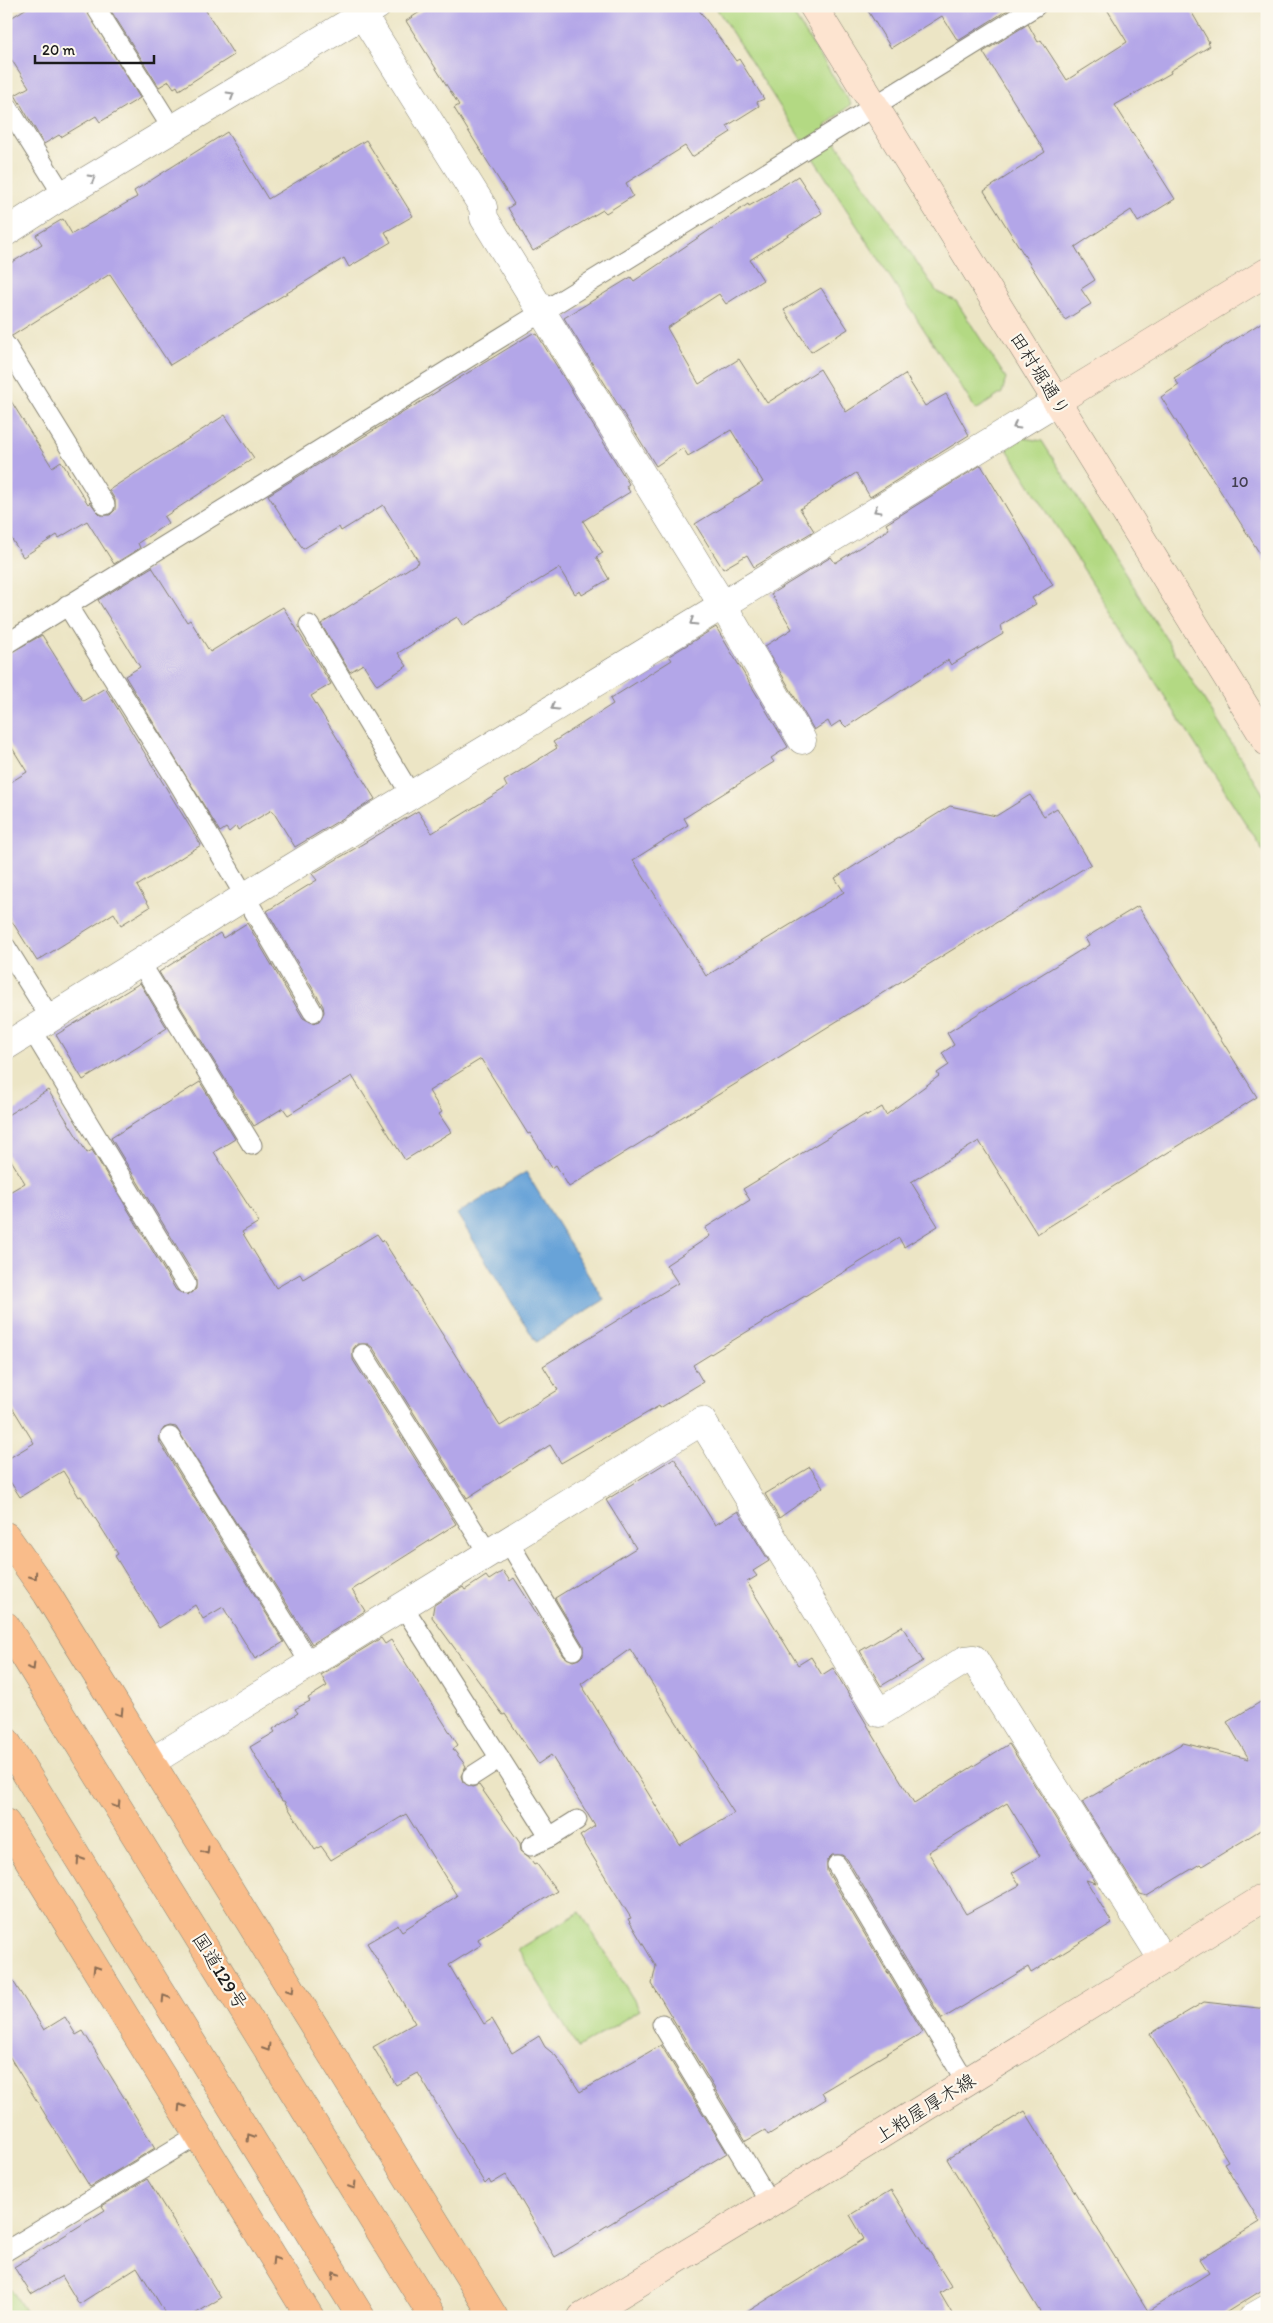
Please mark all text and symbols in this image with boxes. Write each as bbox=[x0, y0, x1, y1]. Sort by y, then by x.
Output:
scale bar bbox=[35, 32, 154, 64]
text: 20 m bbox=[42, 41, 76, 59]
one-way arrow bbox=[226, 91, 235, 101]
one-way arrow bbox=[86, 175, 95, 185]
street label: 田村堀通り bbox=[1005, 328, 1075, 420]
one-way arrow bbox=[1012, 420, 1021, 430]
house number: 10 bbox=[1231, 472, 1249, 491]
one-way arrow bbox=[873, 504, 882, 514]
one-way arrow bbox=[689, 615, 698, 625]
one-way arrow bbox=[551, 700, 560, 710]
one-way arrow bbox=[28, 1570, 37, 1579]
one-way arrow bbox=[25, 1662, 35, 1671]
one-way arrow bbox=[114, 1708, 124, 1717]
one-way arrow bbox=[111, 1800, 121, 1809]
one-way arrow bbox=[200, 1846, 209, 1855]
one-way arrow bbox=[76, 1856, 86, 1865]
street label: 国道129号 bbox=[188, 1929, 252, 2013]
one-way arrow bbox=[92, 1965, 102, 1974]
one-way arrow bbox=[285, 1984, 295, 1993]
one-way arrow bbox=[161, 1995, 171, 2004]
one-way arrow bbox=[261, 2042, 271, 2051]
street label: 上粕屋厚木線 bbox=[871, 2068, 979, 2148]
one-way arrow bbox=[177, 2104, 187, 2113]
one-way arrow bbox=[246, 2133, 256, 2142]
one-way arrow bbox=[346, 2181, 356, 2190]
one-way arrow bbox=[272, 2257, 282, 2266]
one-way arrow bbox=[332, 2272, 341, 2281]

